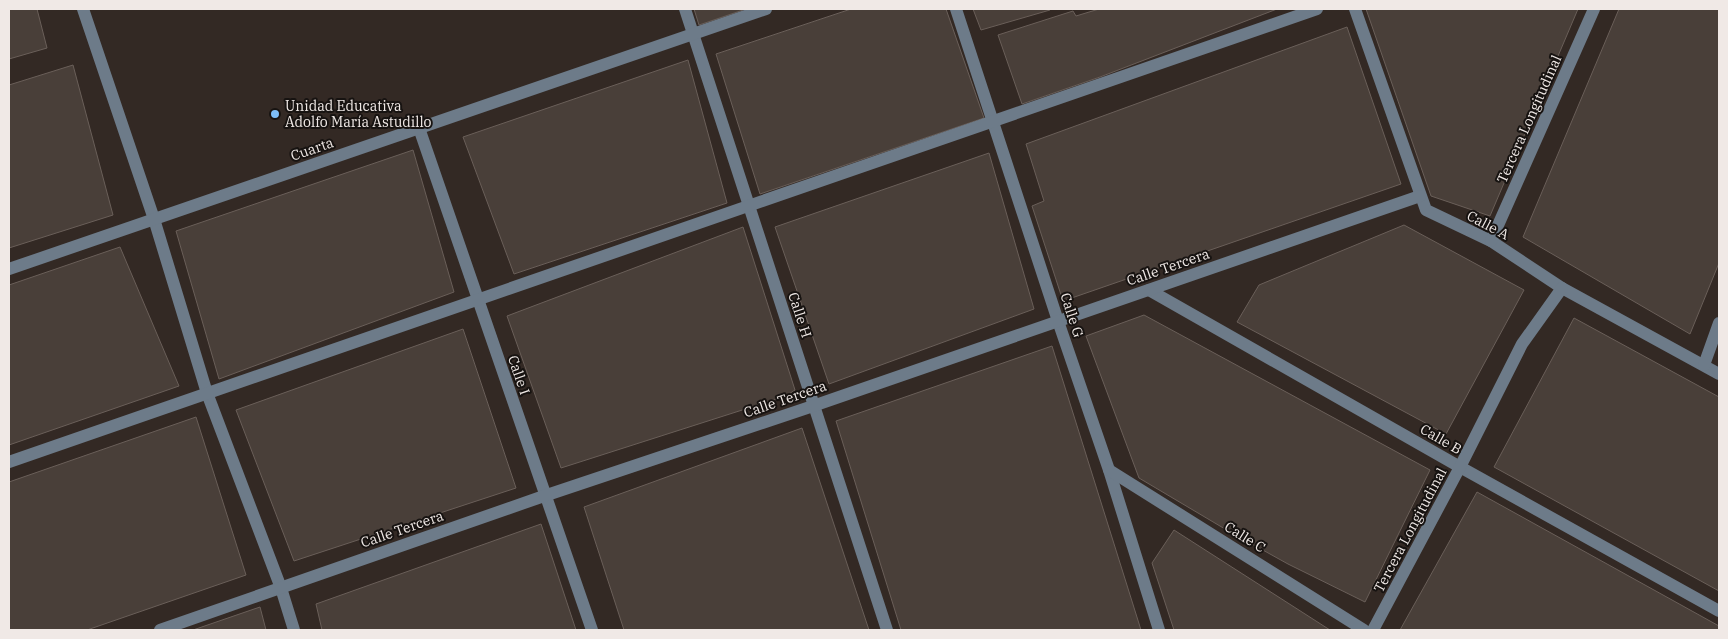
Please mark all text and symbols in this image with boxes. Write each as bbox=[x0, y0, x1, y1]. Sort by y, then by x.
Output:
street label: Tercera Longitudinal bbox=[1493, 52, 1565, 186]
place label: Unidad Educativa Adolfo María Astudillo bbox=[285, 97, 432, 131]
marker: Unidad Educativa Adolfo María Astudillo bbox=[269, 108, 281, 120]
street label: Cuarta bbox=[288, 133, 336, 165]
street label: Calle A bbox=[1464, 206, 1513, 244]
street label: Calle Tercera bbox=[1124, 244, 1212, 290]
street label: Calle H bbox=[784, 290, 816, 340]
street label: Calle G bbox=[1056, 290, 1088, 340]
street label: Calle I bbox=[504, 353, 534, 397]
street label: Calle Tercera bbox=[741, 376, 829, 422]
street label: Calle B bbox=[1417, 420, 1465, 458]
street label: Tercera Longitudinal bbox=[1370, 465, 1450, 595]
street label: Calle Tercera bbox=[358, 506, 446, 552]
street label: Calle C bbox=[1221, 517, 1269, 557]

